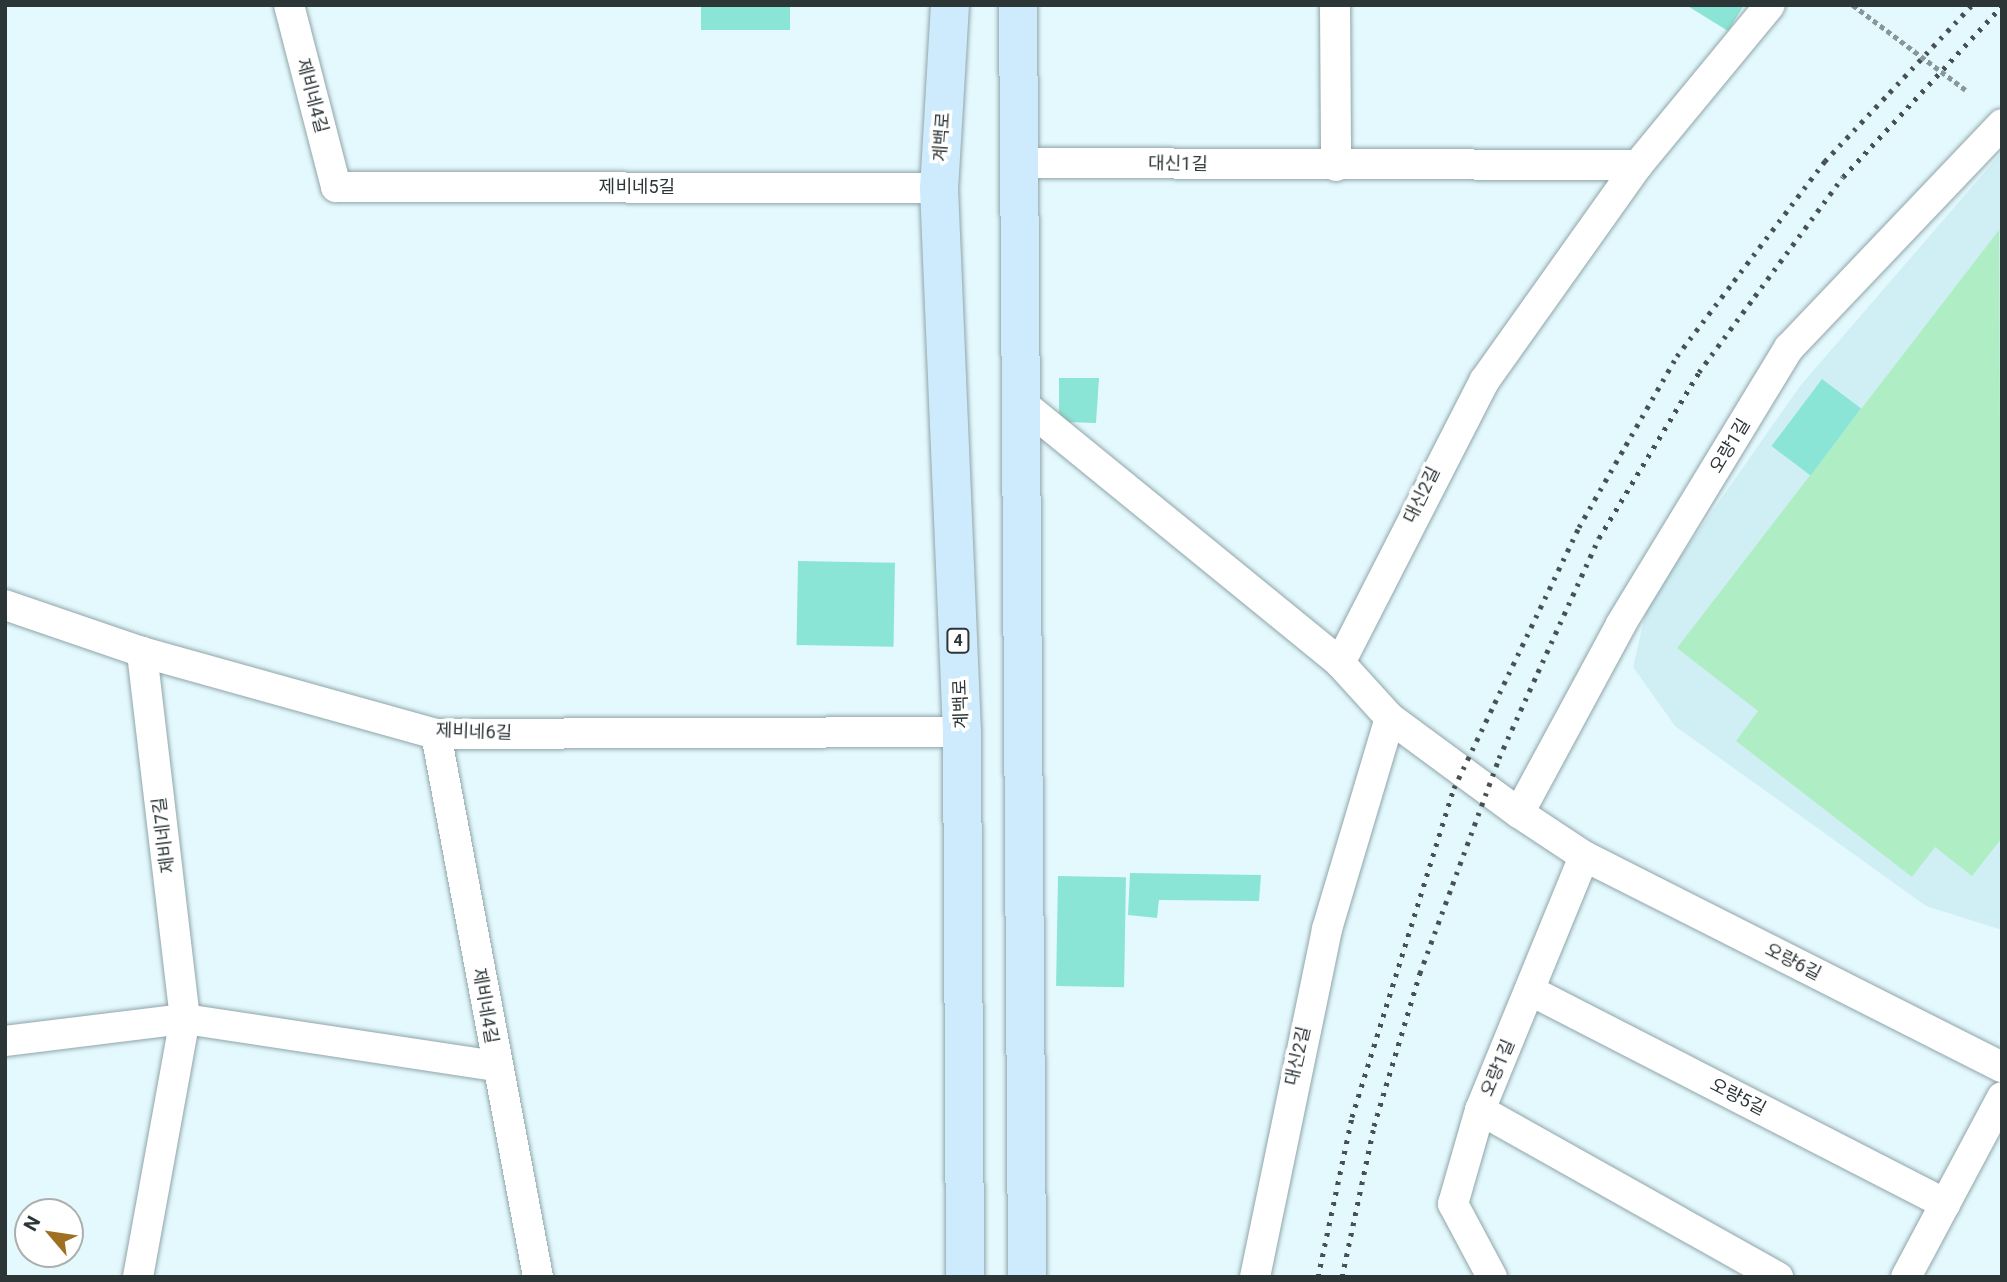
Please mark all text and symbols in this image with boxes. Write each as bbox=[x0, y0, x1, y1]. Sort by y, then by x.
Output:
street label: 제비네4길 bbox=[292, 56, 332, 136]
street label: 계백로 bbox=[929, 111, 955, 163]
street label: 대신1길 bbox=[1148, 153, 1208, 175]
street label: 제비네5길 bbox=[599, 176, 675, 198]
street label: 오량1길 bbox=[1705, 415, 1755, 477]
street label: 대신2길 bbox=[1399, 463, 1445, 527]
road number: 4 bbox=[946, 628, 970, 654]
street label: 계백로 bbox=[949, 679, 973, 729]
street label: 제비네6길 bbox=[435, 720, 513, 744]
street label: 제비네7길 bbox=[149, 796, 179, 874]
street label: 오량6길 bbox=[1761, 939, 1825, 985]
street label: 제비네4길 bbox=[468, 967, 502, 1045]
street label: 대신2길 bbox=[1281, 1024, 1315, 1088]
street label: 오량1길 bbox=[1476, 1036, 1520, 1100]
street label: 오량5길 bbox=[1706, 1074, 1770, 1120]
north arrow bbox=[14, 1198, 84, 1268]
text: N bbox=[19, 1212, 45, 1235]

